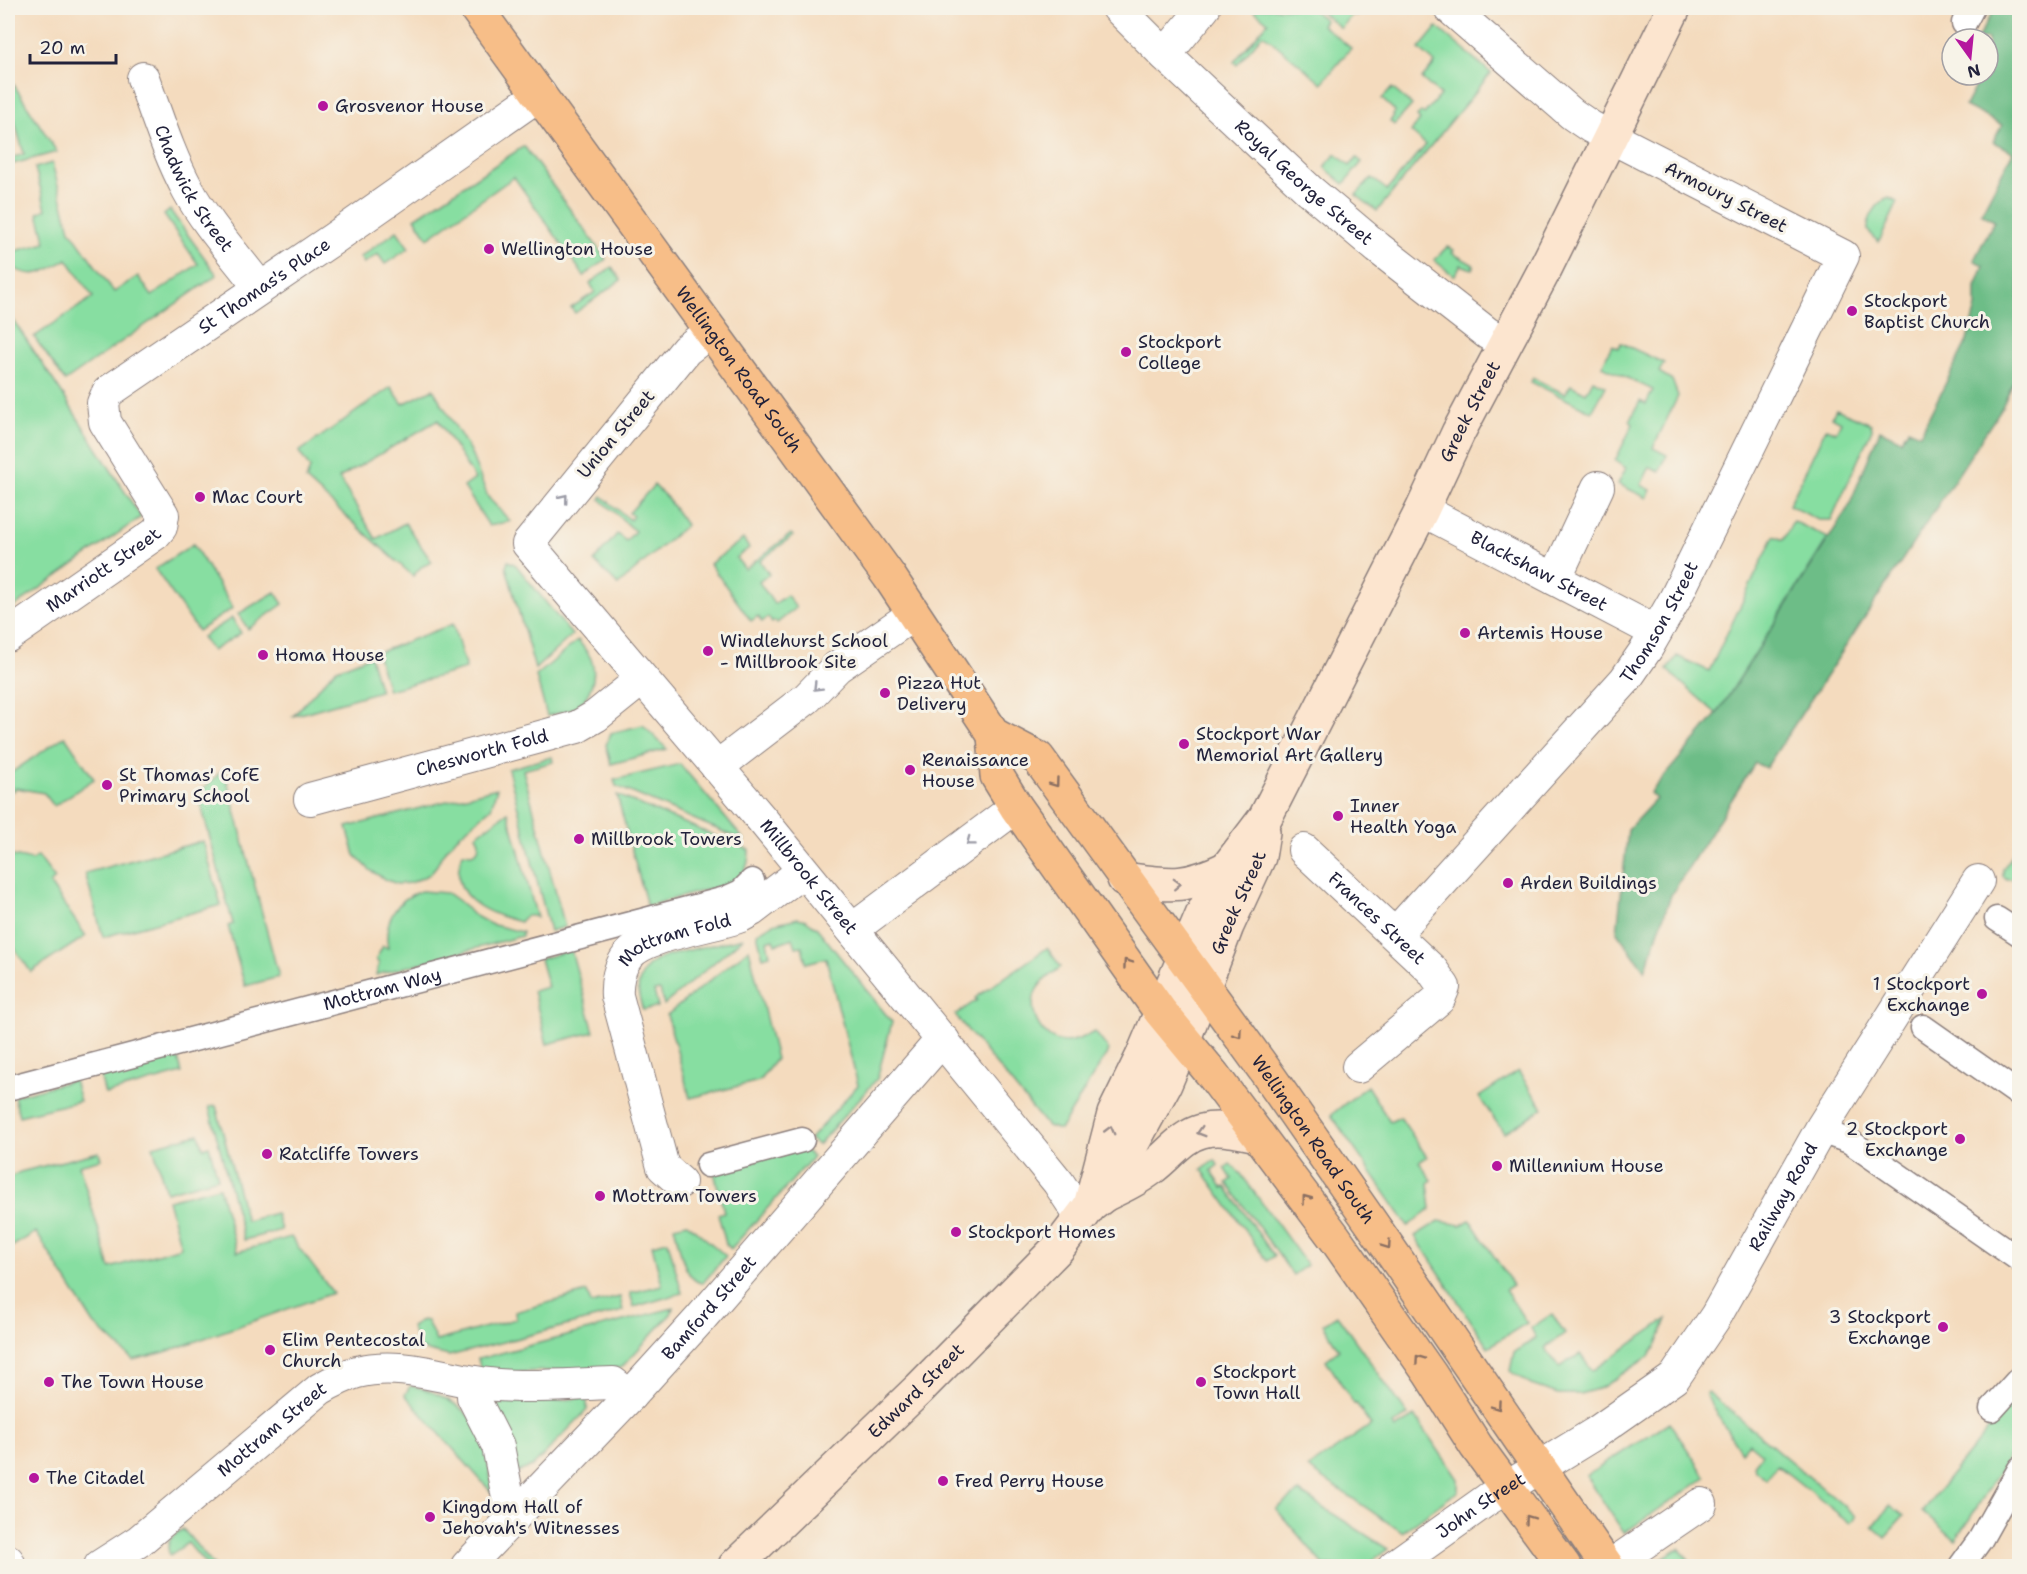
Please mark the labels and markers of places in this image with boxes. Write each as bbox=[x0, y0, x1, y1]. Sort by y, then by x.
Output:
place label: Grosvenor House bbox=[335, 94, 484, 118]
marker: Grosvenor House bbox=[316, 99, 330, 113]
place label: Wellington House bbox=[501, 237, 653, 261]
marker: Wellington House bbox=[482, 242, 496, 256]
place label: Stockport Baptist Church bbox=[1864, 289, 1990, 334]
marker: Stockport Baptist Church bbox=[1845, 304, 1859, 318]
place label: Stockport College bbox=[1138, 330, 1222, 375]
marker: Stockport College bbox=[1119, 345, 1133, 359]
place label: Mac Court bbox=[212, 485, 303, 509]
marker: Mac Court bbox=[193, 490, 207, 504]
place label: Artemis House bbox=[1477, 621, 1603, 645]
marker: Artemis House bbox=[1458, 626, 1472, 640]
place label: Windlehurst School - Millbrook Site bbox=[720, 629, 888, 674]
place label: Homa House bbox=[275, 643, 385, 667]
marker: Windlehurst School - Millbrook Site bbox=[701, 644, 715, 658]
marker: Homa House bbox=[256, 648, 270, 662]
place label: Pizza Hut Delivery bbox=[897, 671, 981, 716]
marker: Pizza Hut Delivery bbox=[878, 686, 892, 700]
place label: Stockport War Memorial Art Gallery bbox=[1196, 722, 1383, 767]
marker: Stockport War Memorial Art Gallery bbox=[1177, 737, 1191, 751]
place label: Renaissance House bbox=[922, 748, 1029, 793]
place label: St Thomas' CofE Primary School bbox=[119, 763, 260, 808]
marker: Renaissance House bbox=[903, 763, 917, 777]
marker: St Thomas' CofE Primary School bbox=[100, 778, 114, 792]
place label: Inner Health Yoga bbox=[1350, 794, 1457, 839]
marker: Inner Health Yoga bbox=[1331, 809, 1345, 823]
place label: Millbrook Towers bbox=[591, 827, 742, 851]
marker: Millbrook Towers bbox=[572, 832, 586, 846]
place label: Arden Buildings bbox=[1520, 871, 1657, 895]
marker: Arden Buildings bbox=[1501, 876, 1515, 890]
place label: 1 Stockport Exchange bbox=[1873, 972, 1970, 1017]
marker: 1 Stockport Exchange bbox=[1975, 987, 1989, 1001]
place label: 2 Stockport Exchange bbox=[1846, 1117, 1948, 1162]
marker: 2 Stockport Exchange bbox=[1953, 1132, 1967, 1146]
place label: Ratcliffe Towers bbox=[279, 1142, 419, 1166]
marker: Ratcliffe Towers bbox=[260, 1147, 274, 1161]
place label: Millennium House bbox=[1509, 1154, 1664, 1178]
marker: Millennium House bbox=[1490, 1159, 1504, 1173]
place label: Mottram Towers bbox=[612, 1184, 757, 1208]
marker: Mottram Towers bbox=[593, 1189, 607, 1203]
place label: Stockport Homes bbox=[968, 1220, 1116, 1244]
marker: Stockport Homes bbox=[949, 1225, 963, 1239]
place label: 3 Stockport Exchange bbox=[1829, 1305, 1931, 1350]
marker: 3 Stockport Exchange bbox=[1936, 1320, 1950, 1334]
place label: Elim Pentecostal Church bbox=[282, 1328, 425, 1373]
marker: Elim Pentecostal Church bbox=[263, 1343, 277, 1357]
place label: Stockport Town Hall bbox=[1213, 1360, 1301, 1405]
place label: The Town House bbox=[61, 1370, 204, 1394]
marker: The Town House bbox=[42, 1375, 56, 1389]
marker: Stockport Town Hall bbox=[1194, 1375, 1208, 1389]
place label: The Citadel bbox=[46, 1466, 145, 1490]
place label: Fred Perry House bbox=[955, 1469, 1104, 1493]
marker: The Citadel bbox=[27, 1471, 41, 1485]
marker: Fred Perry House bbox=[936, 1474, 950, 1488]
place label: Kingdom Hall of Jehovah's Witnesses bbox=[442, 1495, 620, 1540]
marker: Kingdom Hall of Jehovah's Witnesses bbox=[423, 1510, 437, 1524]

